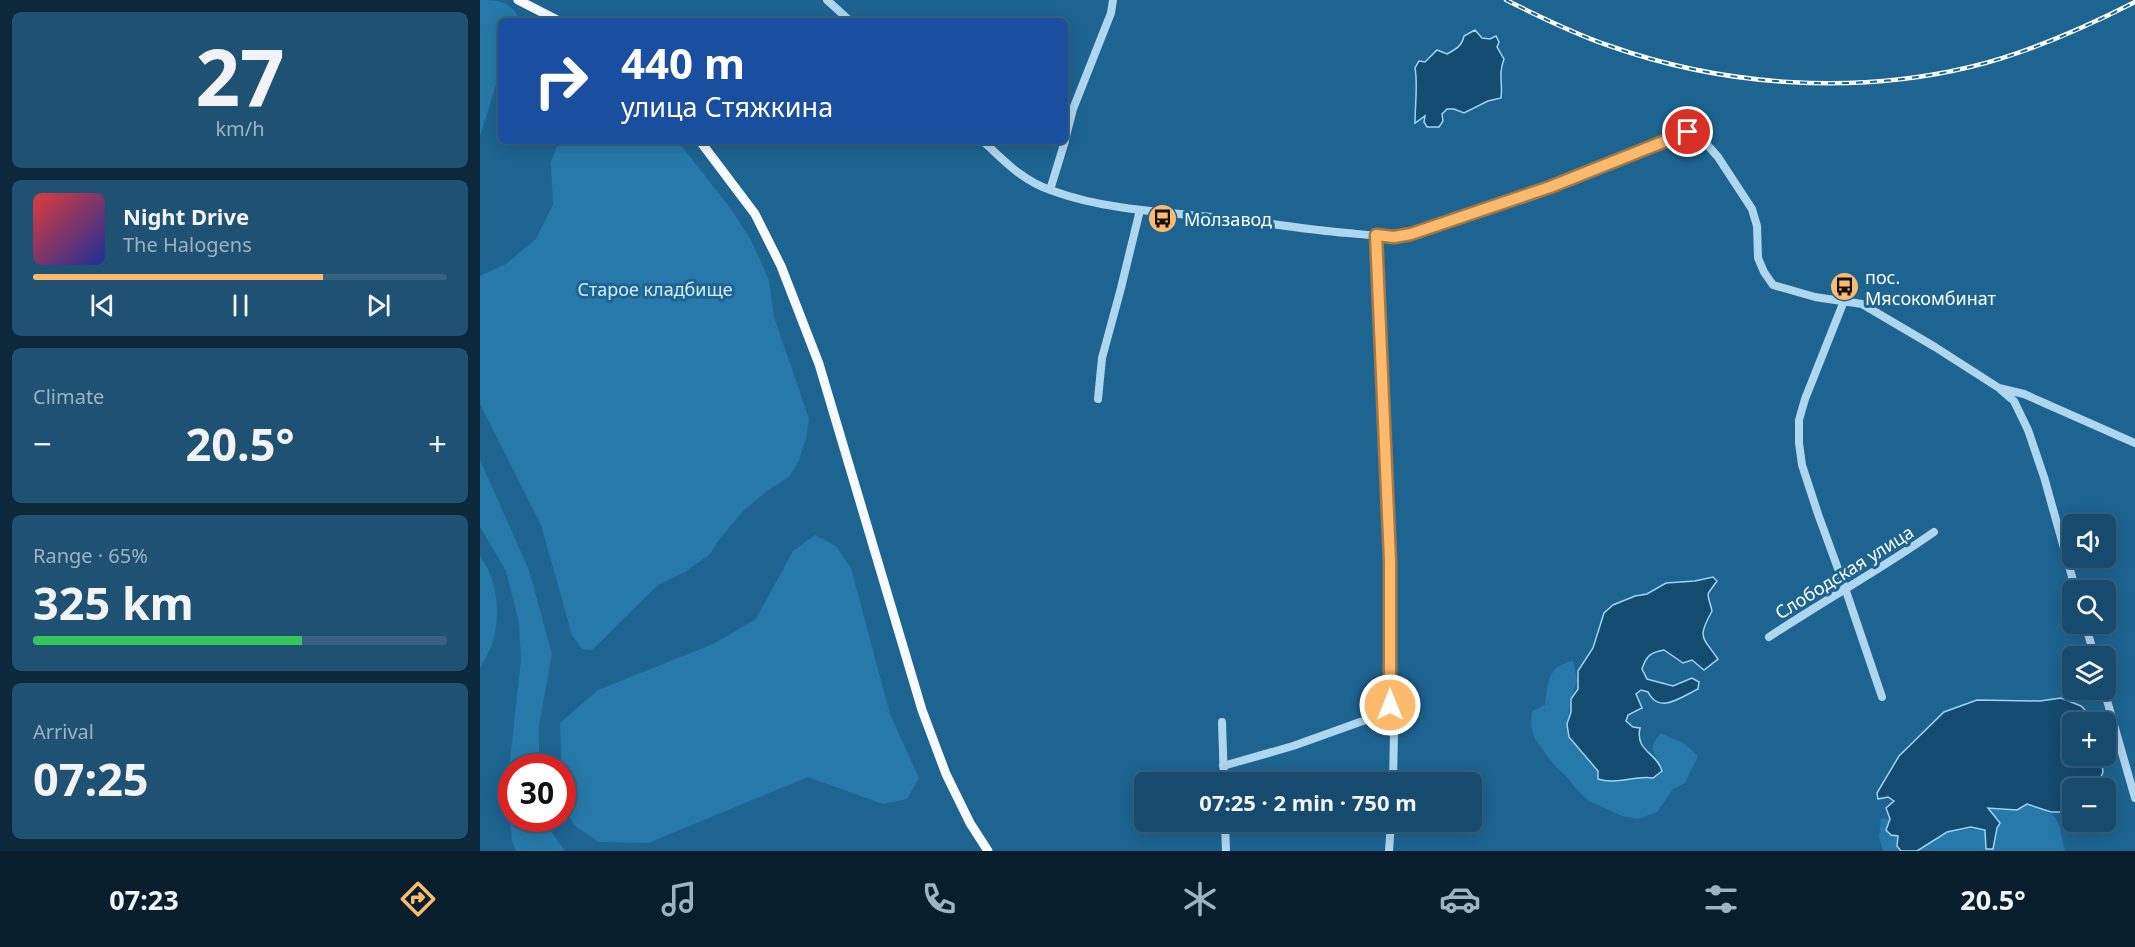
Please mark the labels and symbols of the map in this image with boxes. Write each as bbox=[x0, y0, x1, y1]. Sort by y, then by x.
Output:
pin bbox=[1662, 106, 1713, 157]
bus stop icon: Молзавод bbox=[1147, 203, 1179, 235]
place label: Молзавод bbox=[1184, 207, 1272, 231]
place label: пос. Мясокомбинат bbox=[1865, 265, 1997, 310]
bus stop icon: пос. Мясокомбинат bbox=[1828, 271, 1860, 303]
park label: Старое кладбище bbox=[577, 277, 733, 301]
street label: Слободская улица bbox=[1770, 520, 1918, 624]
position arrow bbox=[1358, 673, 1422, 737]
speed limit sign: 30 bbox=[498, 754, 576, 832]

